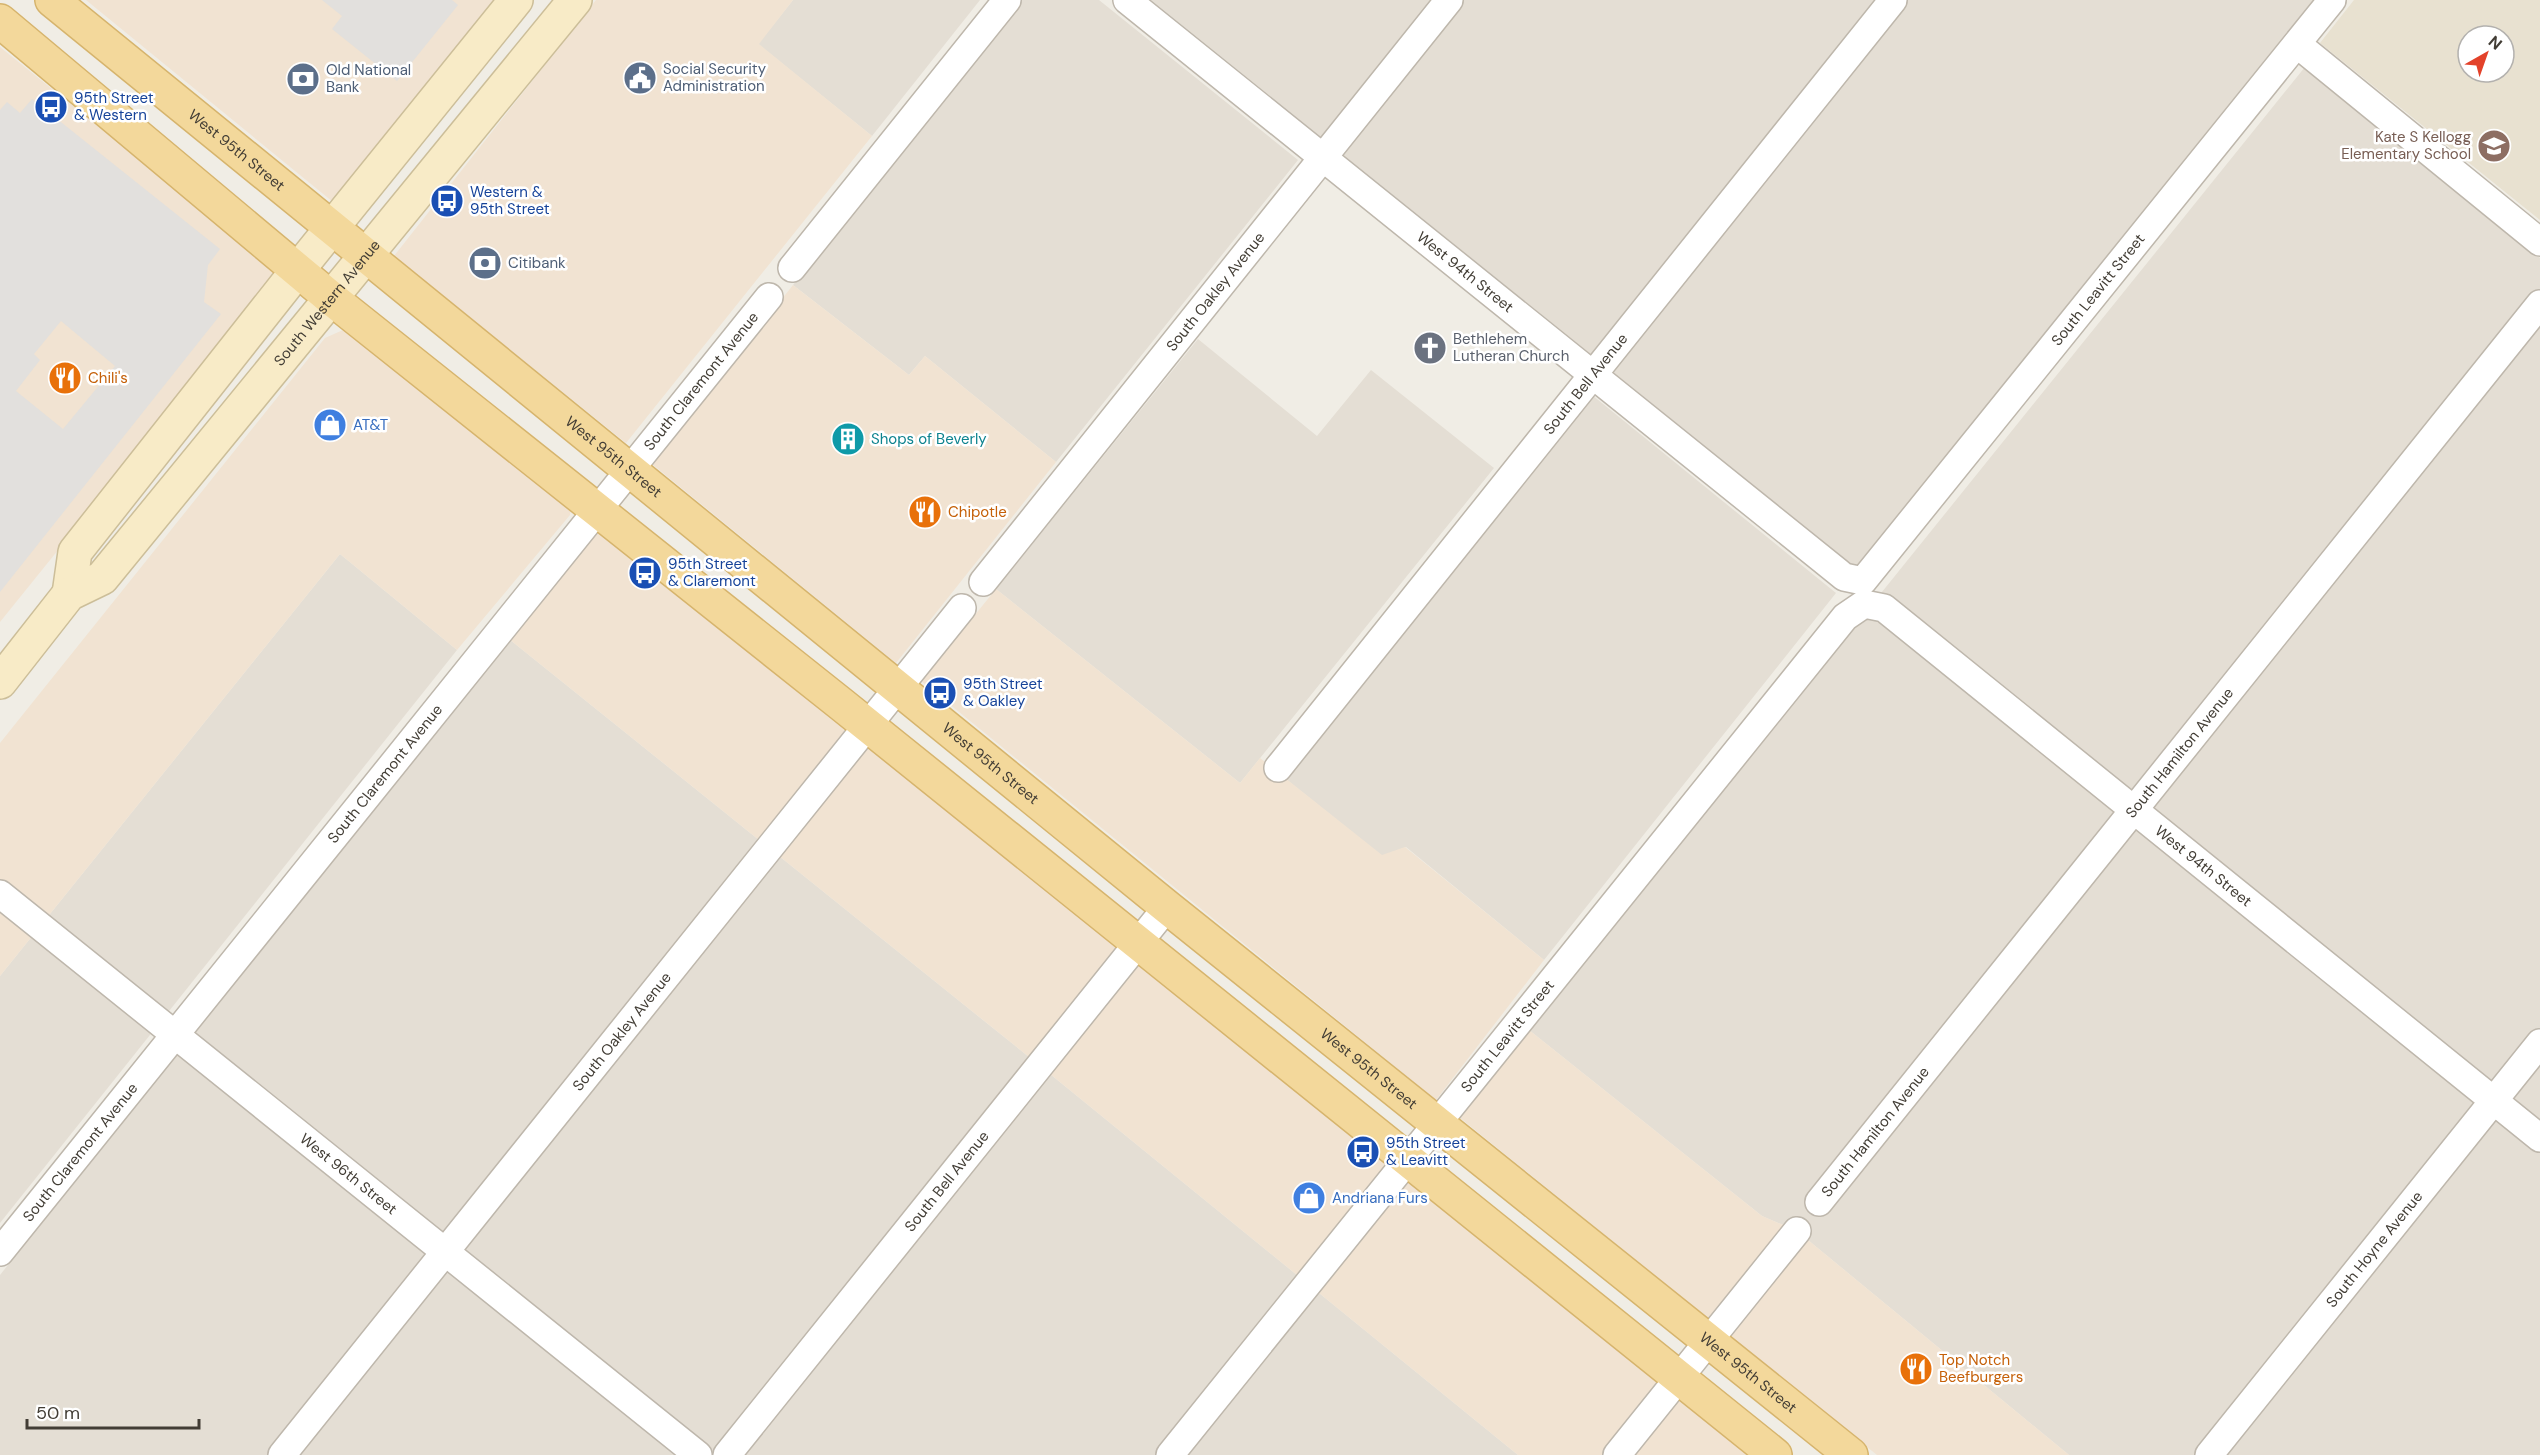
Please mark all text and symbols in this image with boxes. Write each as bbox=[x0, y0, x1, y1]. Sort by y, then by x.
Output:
north arrow bbox=[2456, 24, 2516, 84]
text: N bbox=[2484, 31, 2507, 55]
place label: Social Security Administration bbox=[663, 59, 767, 96]
place label: Old National Bank bbox=[326, 60, 411, 97]
public building icon: Social Security Administration bbox=[622, 60, 658, 96]
bank icon: Old National Bank bbox=[285, 61, 321, 97]
place label: 95th Street & Western bbox=[74, 88, 154, 125]
bus stop icon: 95th Street & Western bbox=[33, 89, 69, 125]
street label: West 95th Street bbox=[184, 105, 289, 196]
place label: Kate S Kellogg Elementary School bbox=[2341, 127, 2471, 164]
school or university icon: Kate S Kellogg Elementary School bbox=[2476, 128, 2512, 164]
place label: Western & 95th Street bbox=[470, 182, 550, 219]
bus stop icon: Western & 95th Street bbox=[429, 183, 465, 219]
street label: West 94th Street bbox=[1413, 227, 1518, 317]
street label: South Oakley Avenue bbox=[1162, 228, 1269, 355]
street label: South Leavitt Street bbox=[2047, 229, 2149, 350]
street label: South Western Avenue bbox=[269, 236, 385, 370]
bank icon: Citibank bbox=[467, 245, 503, 281]
place label: Citibank bbox=[508, 253, 566, 273]
street label: South Claremont Avenue bbox=[639, 308, 763, 455]
place label: Bethlehem Lutheran Church bbox=[1453, 329, 1569, 366]
street label: South Bell Avenue bbox=[1539, 329, 1632, 439]
church icon: Bethlehem Lutheran Church bbox=[1412, 330, 1448, 366]
restaurant icon: Chili's bbox=[47, 360, 83, 396]
place label: Chili's bbox=[88, 368, 128, 388]
shop icon: AT&T bbox=[312, 407, 348, 443]
street label: West 95th Street bbox=[561, 412, 666, 502]
place label: AT&T bbox=[353, 415, 388, 435]
building icon: Shops of Beverly bbox=[830, 421, 866, 457]
place label: Shops of Beverly bbox=[871, 429, 987, 449]
restaurant icon: Chipotle bbox=[907, 494, 943, 530]
place label: Chipotle bbox=[948, 502, 1007, 522]
place label: 95th Street & Claremont bbox=[668, 554, 756, 591]
bus stop icon: 95th Street & Claremont bbox=[627, 555, 663, 591]
place label: 95th Street & Oakley bbox=[963, 674, 1043, 711]
bus stop icon: 95th Street & Oakley bbox=[922, 675, 958, 711]
street label: South Hamilton Avenue bbox=[2121, 684, 2238, 822]
street label: South Claremont Avenue bbox=[323, 700, 447, 847]
street label: West 95th Street bbox=[938, 718, 1043, 809]
street label: West 94th Street bbox=[2151, 821, 2256, 911]
street label: South Oakley Avenue bbox=[568, 968, 676, 1095]
street label: South Leavitt Street bbox=[1456, 976, 1559, 1096]
street label: West 95th Street bbox=[1316, 1024, 1422, 1114]
street label: South Hamilton Avenue bbox=[1817, 1063, 1934, 1201]
street label: South Claremont Avenue bbox=[18, 1079, 142, 1226]
street label: South Bell Avenue bbox=[900, 1127, 993, 1236]
street label: West 96th Street bbox=[296, 1129, 401, 1219]
place label: 95th Street & Leavitt bbox=[1386, 1133, 1466, 1170]
bus stop icon: 95th Street & Leavitt bbox=[1345, 1134, 1381, 1170]
shop icon: Andriana Furs bbox=[1291, 1180, 1327, 1216]
street label: South Hoyne Avenue bbox=[2322, 1187, 2427, 1312]
place label: Andriana Furs bbox=[1332, 1188, 1428, 1208]
street label: West 95th Street bbox=[1695, 1328, 1801, 1418]
place label: Top Notch Beefburgers bbox=[1939, 1350, 2023, 1387]
restaurant icon: Top Notch Beefburgers bbox=[1898, 1351, 1934, 1387]
scale bar bbox=[27, 1392, 200, 1430]
text: 50 m bbox=[36, 1401, 80, 1425]

